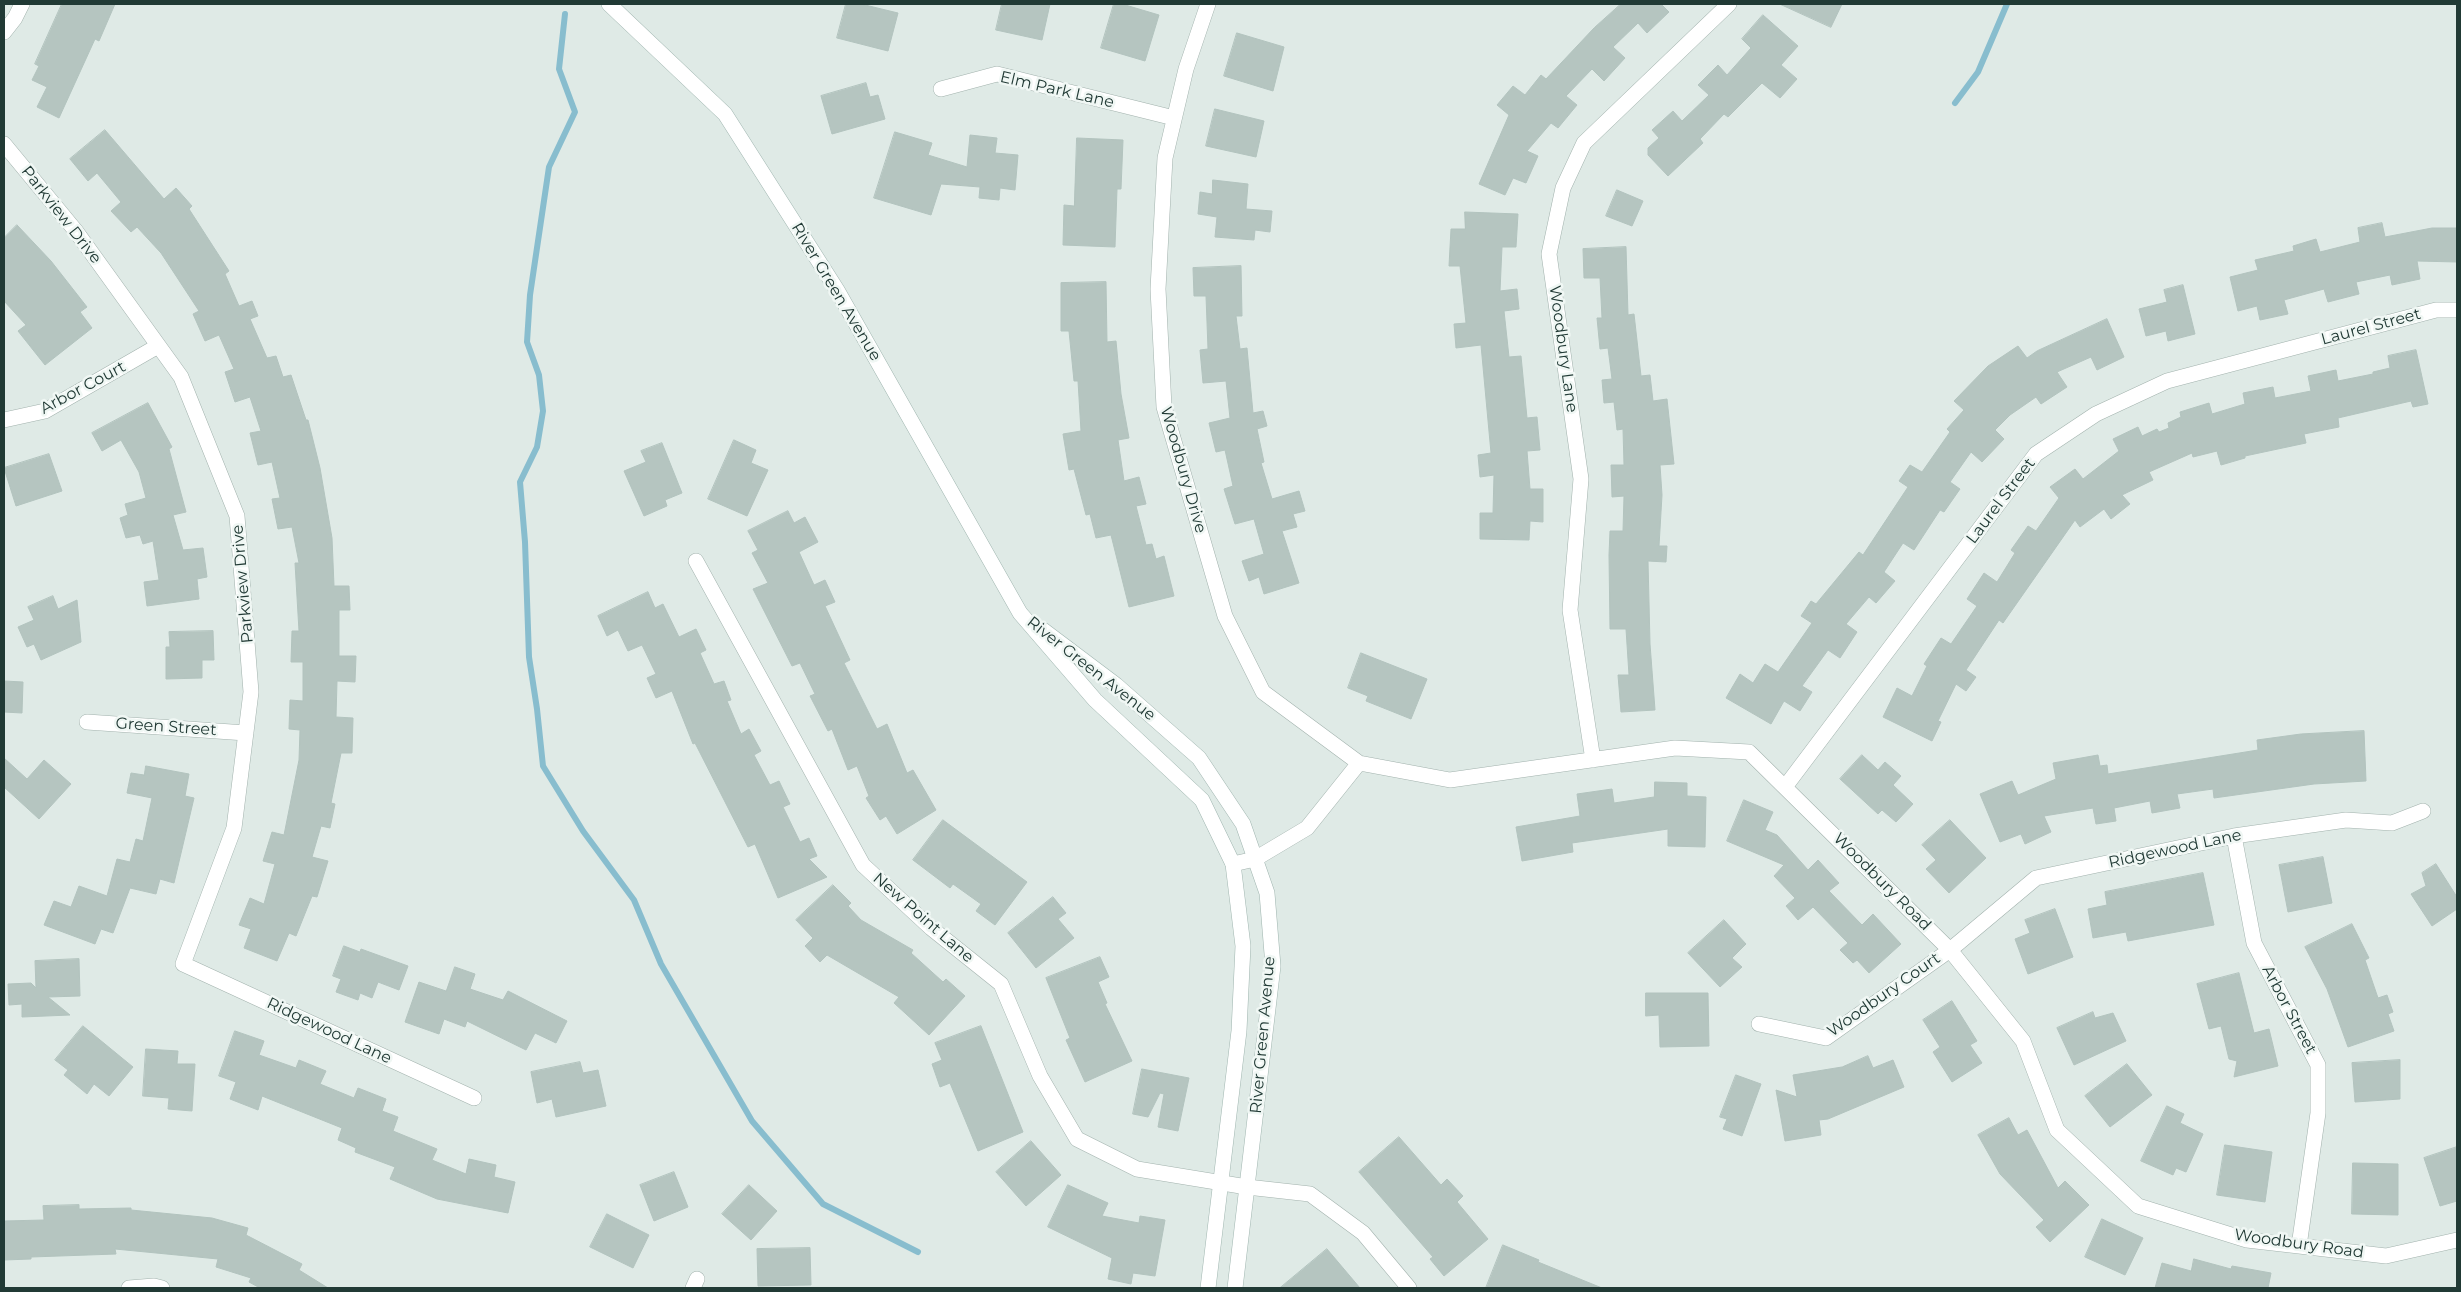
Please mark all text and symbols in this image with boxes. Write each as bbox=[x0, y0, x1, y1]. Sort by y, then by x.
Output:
street label: Elm Park Lane bbox=[998, 68, 1116, 112]
street label: Parkview Drive bbox=[17, 162, 105, 268]
street label: River Green Avenue bbox=[787, 219, 885, 365]
street label: Woodbury Lane bbox=[1545, 284, 1581, 414]
street label: Laurel Street bbox=[2319, 304, 2423, 350]
street label: Arbor Court bbox=[37, 357, 129, 419]
street label: Woodbury Drive bbox=[1156, 405, 1210, 535]
street label: Laurel Street bbox=[1963, 454, 2039, 548]
street label: Parkview Drive bbox=[228, 524, 258, 644]
street label: River Green Avenue bbox=[1023, 613, 1159, 725]
street label: Green Street bbox=[115, 714, 217, 740]
street label: Ridgewood Lane bbox=[2107, 826, 2243, 872]
street label: Woodbury Road bbox=[1829, 829, 1935, 935]
street label: New Point Lane bbox=[869, 869, 977, 967]
street label: Woodbury Court bbox=[1824, 949, 1944, 1041]
street label: River Green Avenue bbox=[1247, 956, 1279, 1114]
street label: Arbor Street bbox=[2258, 962, 2320, 1058]
street label: Ridgewood Lane bbox=[264, 994, 394, 1068]
street label: Woodbury Road bbox=[2233, 1225, 2365, 1263]

